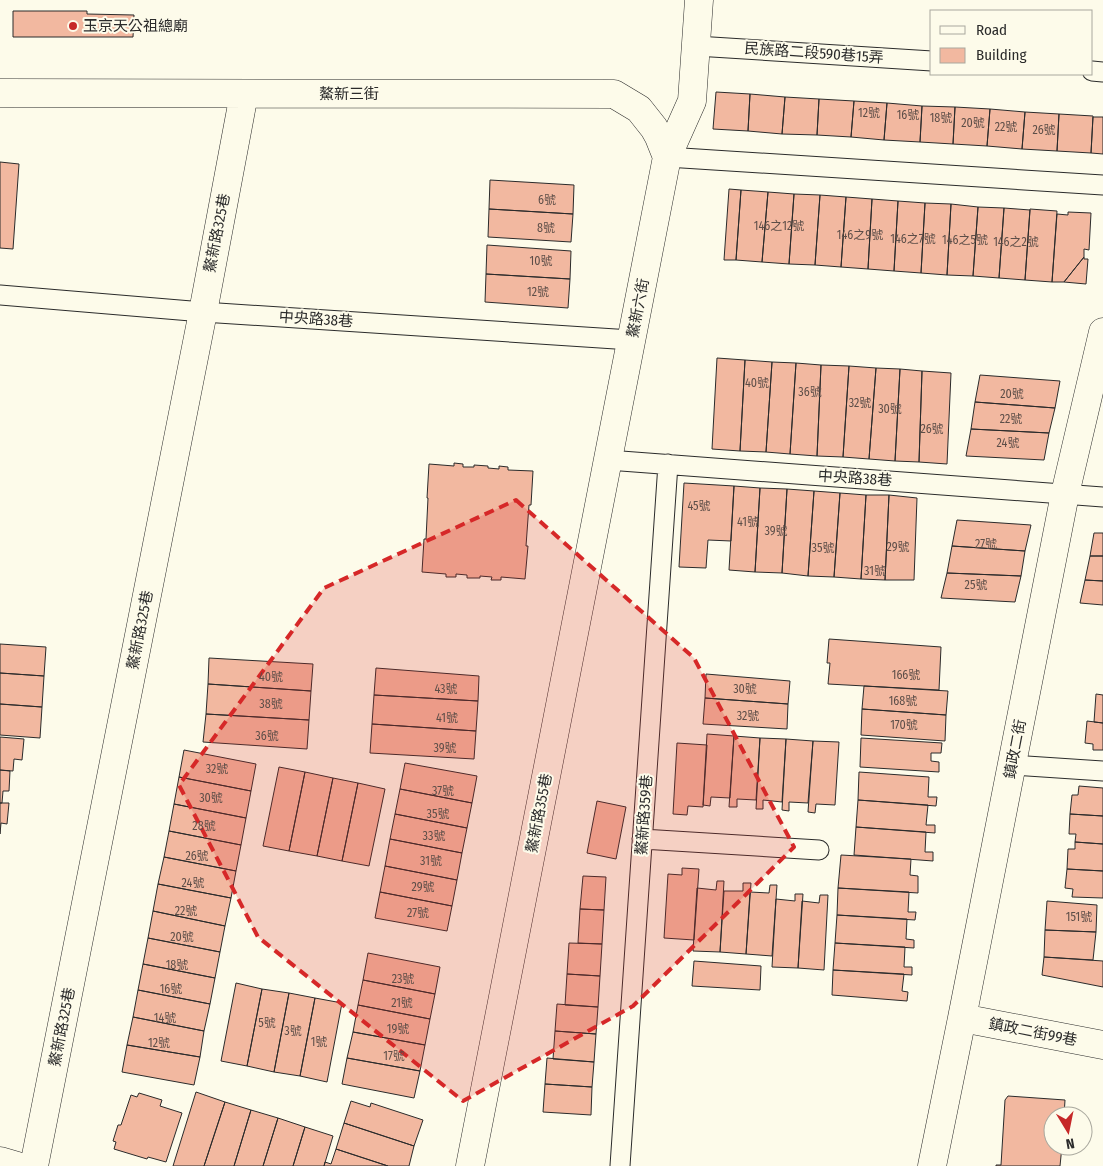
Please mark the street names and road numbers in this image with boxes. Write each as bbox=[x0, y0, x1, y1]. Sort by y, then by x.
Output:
street label: 民族路二段590巷15弄 bbox=[744, 39, 884, 67]
street label: 鰲新三街 bbox=[319, 85, 379, 103]
street label: 鰲新路325巷 bbox=[201, 192, 233, 274]
street label: 鰲新六街 bbox=[623, 277, 653, 339]
street label: 中央路38巷 bbox=[278, 307, 354, 331]
street label: 中央路38巷 bbox=[817, 466, 893, 490]
street label: 鰲新路325巷 bbox=[124, 589, 156, 671]
street label: 鎮政二街 bbox=[1000, 718, 1030, 780]
street label: 鰲新路355巷 bbox=[522, 772, 556, 854]
street label: 鰲新路359巷 bbox=[632, 774, 656, 856]
street label: 鰲新路325巷 bbox=[46, 986, 78, 1068]
street label: 鎮政二街99巷 bbox=[987, 1015, 1079, 1049]

